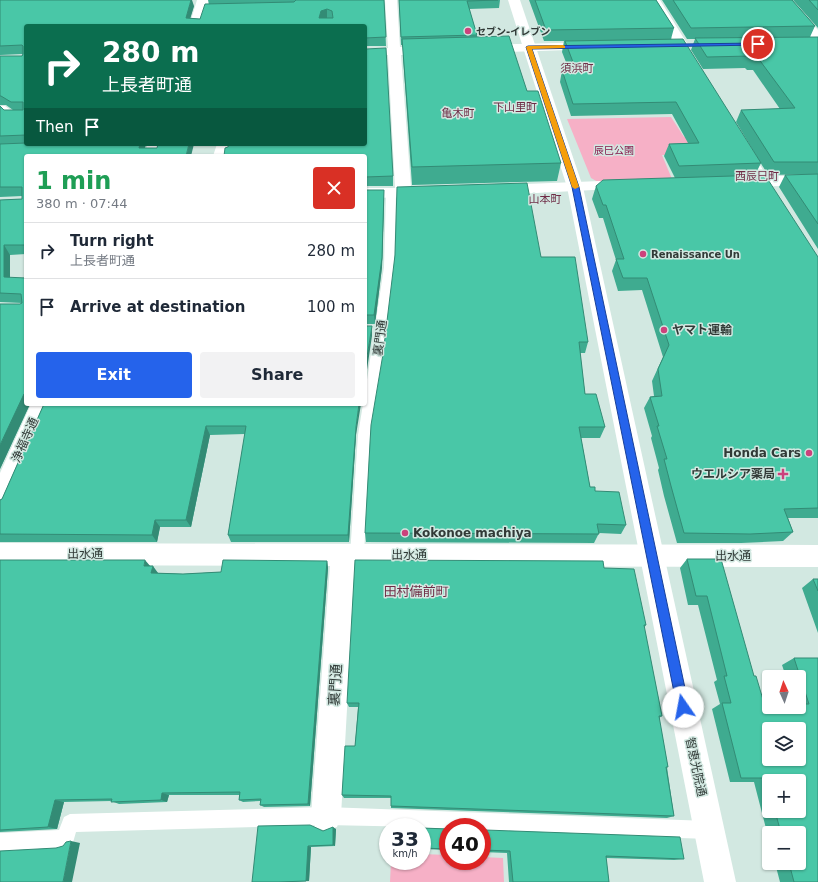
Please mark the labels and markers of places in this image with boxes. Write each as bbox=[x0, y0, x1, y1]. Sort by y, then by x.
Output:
marker: セブン-イレブン bbox=[463, 26, 473, 36]
place label: セブン-イレブン bbox=[476, 26, 550, 37]
pin bbox=[741, 27, 775, 61]
marker: Renaissance Un bbox=[638, 249, 648, 259]
place label: Renaissance Un bbox=[651, 249, 740, 260]
place label: ヤマト運輸 bbox=[672, 323, 732, 337]
marker: ヤマト運輸 bbox=[659, 325, 669, 335]
place label: Honda Cars bbox=[723, 446, 801, 460]
marker: Honda Cars bbox=[804, 448, 814, 458]
place label: ウエルシア薬局 bbox=[691, 467, 775, 481]
marker: ウエルシア薬局 bbox=[778, 469, 788, 479]
place label: Kokonoe machiya bbox=[413, 526, 532, 540]
marker: Kokonoe machiya bbox=[400, 528, 410, 538]

